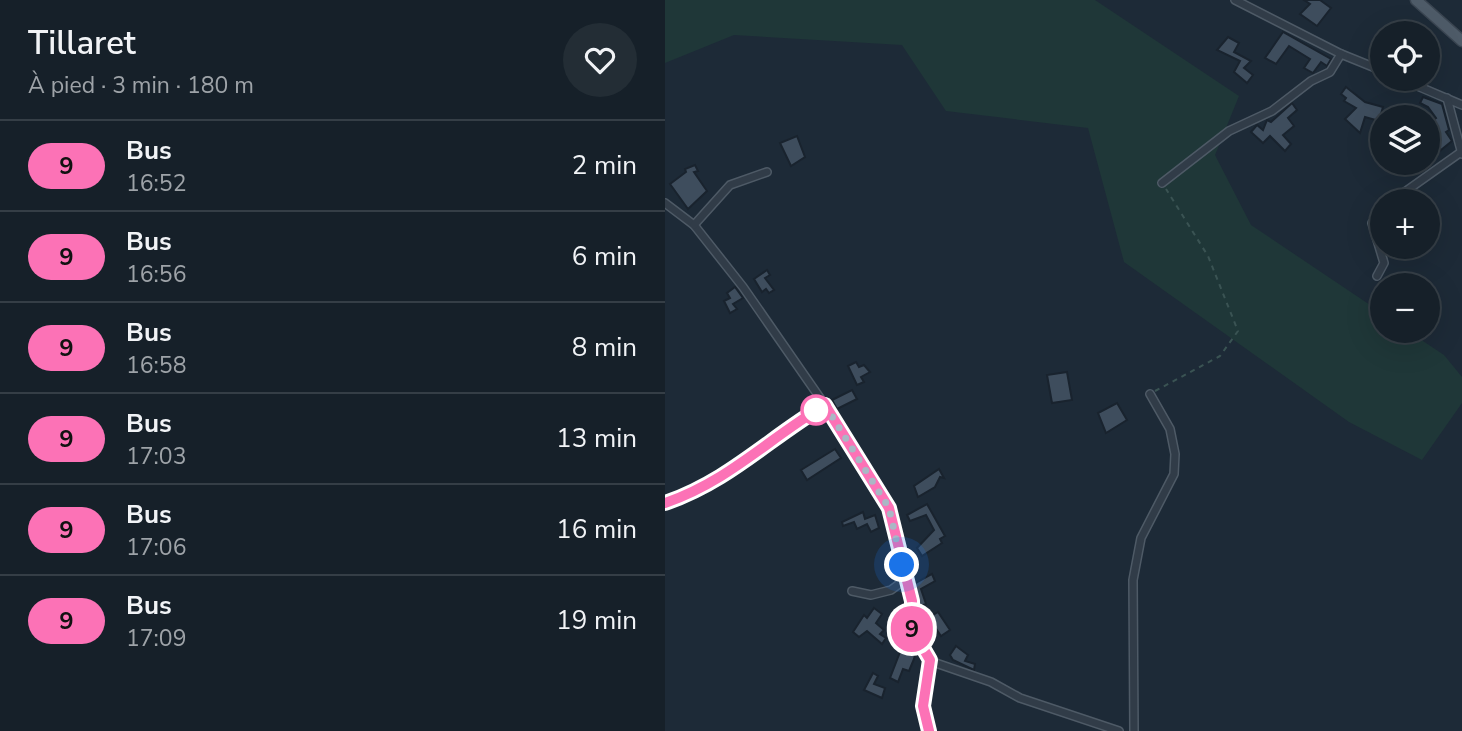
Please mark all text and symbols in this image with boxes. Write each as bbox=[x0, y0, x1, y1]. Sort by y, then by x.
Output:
text: Tillaret bbox=[28, 21, 136, 66]
map controls bbox=[1370, 21, 1440, 343]
button: locate bbox=[1370, 21, 1440, 91]
button: heart bbox=[563, 23, 637, 97]
text: À pied · 3 min · 180 m bbox=[28, 70, 254, 101]
button: layers bbox=[1370, 105, 1440, 175]
text: Bus bbox=[126, 133, 172, 168]
text: 2 min bbox=[572, 148, 637, 183]
text: 9 bbox=[59, 150, 74, 182]
text: 16:52 bbox=[126, 168, 186, 199]
button: + bbox=[1370, 189, 1440, 259]
text: Bus bbox=[126, 224, 172, 259]
text: 6 min bbox=[572, 239, 637, 274]
text: 9 bbox=[59, 241, 74, 273]
text: 16:56 bbox=[126, 259, 186, 290]
button: − bbox=[1370, 273, 1440, 343]
text: Bus bbox=[126, 315, 172, 350]
text: 8 min bbox=[572, 330, 637, 365]
text: 9 bbox=[59, 332, 74, 364]
text: 16:58 bbox=[126, 350, 186, 381]
unlabelled marker bbox=[801, 395, 831, 425]
text: Bus bbox=[126, 406, 172, 441]
text: 13 min bbox=[556, 421, 637, 456]
text: 9 bbox=[59, 423, 74, 455]
text: 17:03 bbox=[126, 441, 186, 472]
text: Bus bbox=[126, 497, 172, 532]
text: 16 min bbox=[556, 512, 637, 547]
text: 9 bbox=[59, 514, 74, 546]
text: 17:06 bbox=[126, 532, 186, 563]
your location bbox=[884, 547, 919, 582]
text: Bus bbox=[126, 588, 172, 623]
text: 19 min bbox=[556, 603, 637, 638]
text: 9 bbox=[59, 605, 74, 637]
line badge: 9 bbox=[889, 606, 935, 652]
text: 9 bbox=[905, 613, 919, 645]
text: 17:09 bbox=[126, 623, 186, 654]

